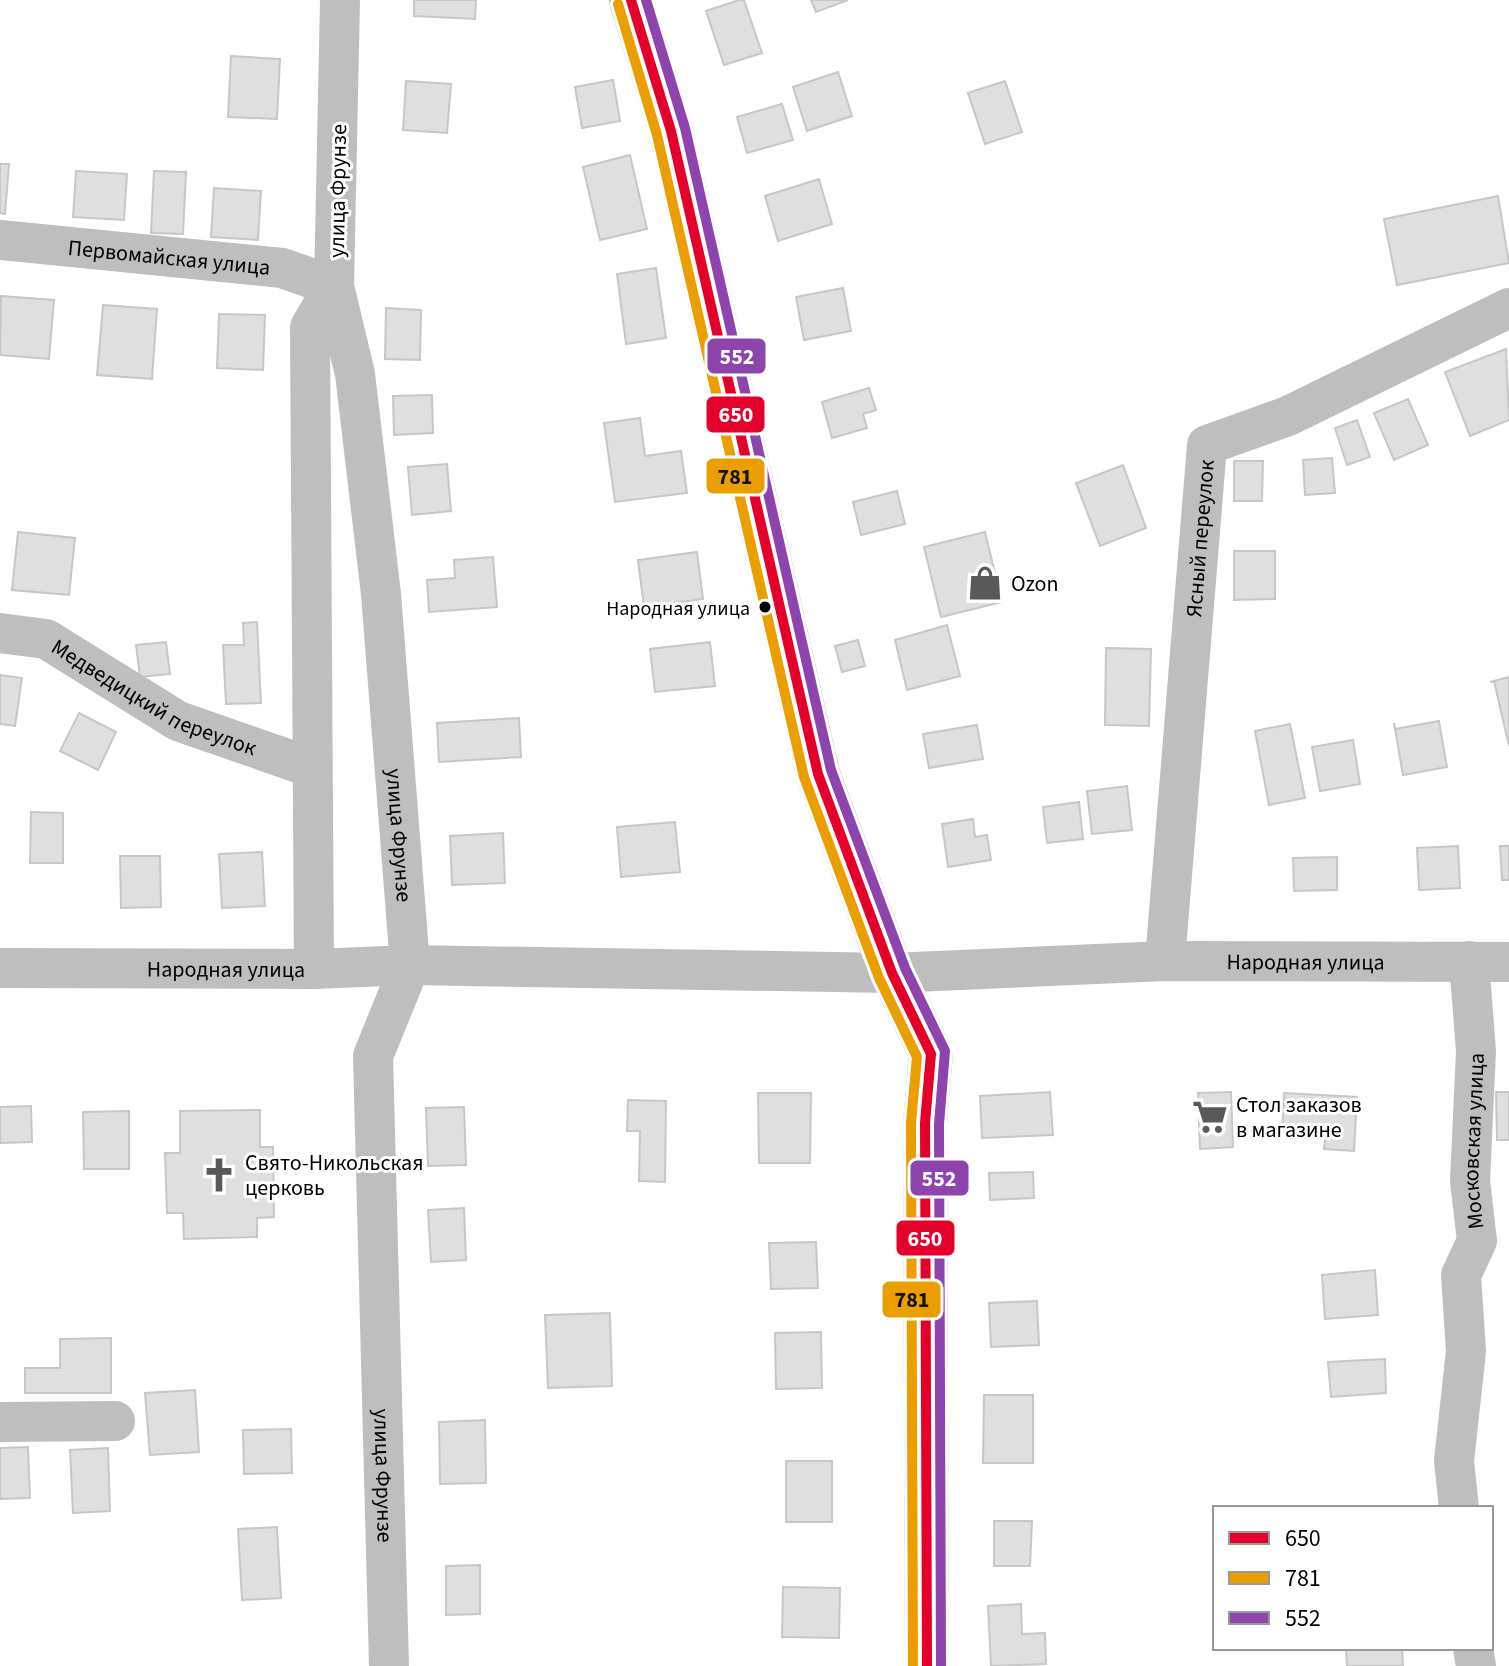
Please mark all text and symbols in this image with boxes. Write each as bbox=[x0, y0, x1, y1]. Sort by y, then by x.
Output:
street label: улица Фрунзе bbox=[321, 124, 355, 258]
street label: Первомайская улица bbox=[66, 232, 272, 284]
line badge: 552 bbox=[706, 337, 767, 375]
text: 552 bbox=[720, 341, 754, 373]
line badge: 650 bbox=[705, 395, 766, 434]
text: 650 bbox=[719, 399, 753, 431]
line badge: 781 bbox=[705, 457, 766, 495]
street label: Ясный переулок bbox=[1178, 458, 1223, 618]
text: 781 bbox=[718, 461, 752, 493]
shop icon: Ozon bbox=[966, 564, 1004, 602]
place label: Ozon bbox=[1011, 568, 1059, 600]
place label: Народная улица bbox=[606, 595, 750, 623]
marker: Народная улица bbox=[757, 599, 773, 615]
street label: Медведицкий переулок bbox=[45, 631, 261, 764]
street label: улица Фрунзе bbox=[378, 767, 420, 903]
street label: Народная улица bbox=[1226, 946, 1385, 979]
street label: Народная улица bbox=[147, 953, 305, 986]
street label: Московская улица bbox=[1455, 1052, 1493, 1231]
place label: Стол заказов в магазине bbox=[1236, 1089, 1362, 1146]
supermarket icon: Стол заказов в магазине bbox=[1191, 1098, 1229, 1136]
place label: Свято-Никольская церковь bbox=[245, 1147, 424, 1204]
church icon: Свято-Никольская церковь bbox=[200, 1156, 238, 1194]
line badge: 552 bbox=[909, 1159, 970, 1197]
text: 552 bbox=[922, 1163, 956, 1195]
line badge: 650 bbox=[895, 1219, 956, 1257]
text: 650 bbox=[908, 1223, 942, 1255]
line badge: 781 bbox=[881, 1280, 942, 1319]
text: 781 bbox=[895, 1284, 929, 1316]
street label: улица Фрунзе bbox=[365, 1408, 401, 1543]
legend bbox=[1213, 1506, 1493, 1650]
text: 650 bbox=[1285, 1521, 1321, 1556]
text: 781 bbox=[1285, 1561, 1321, 1596]
text: 552 bbox=[1285, 1601, 1321, 1636]

